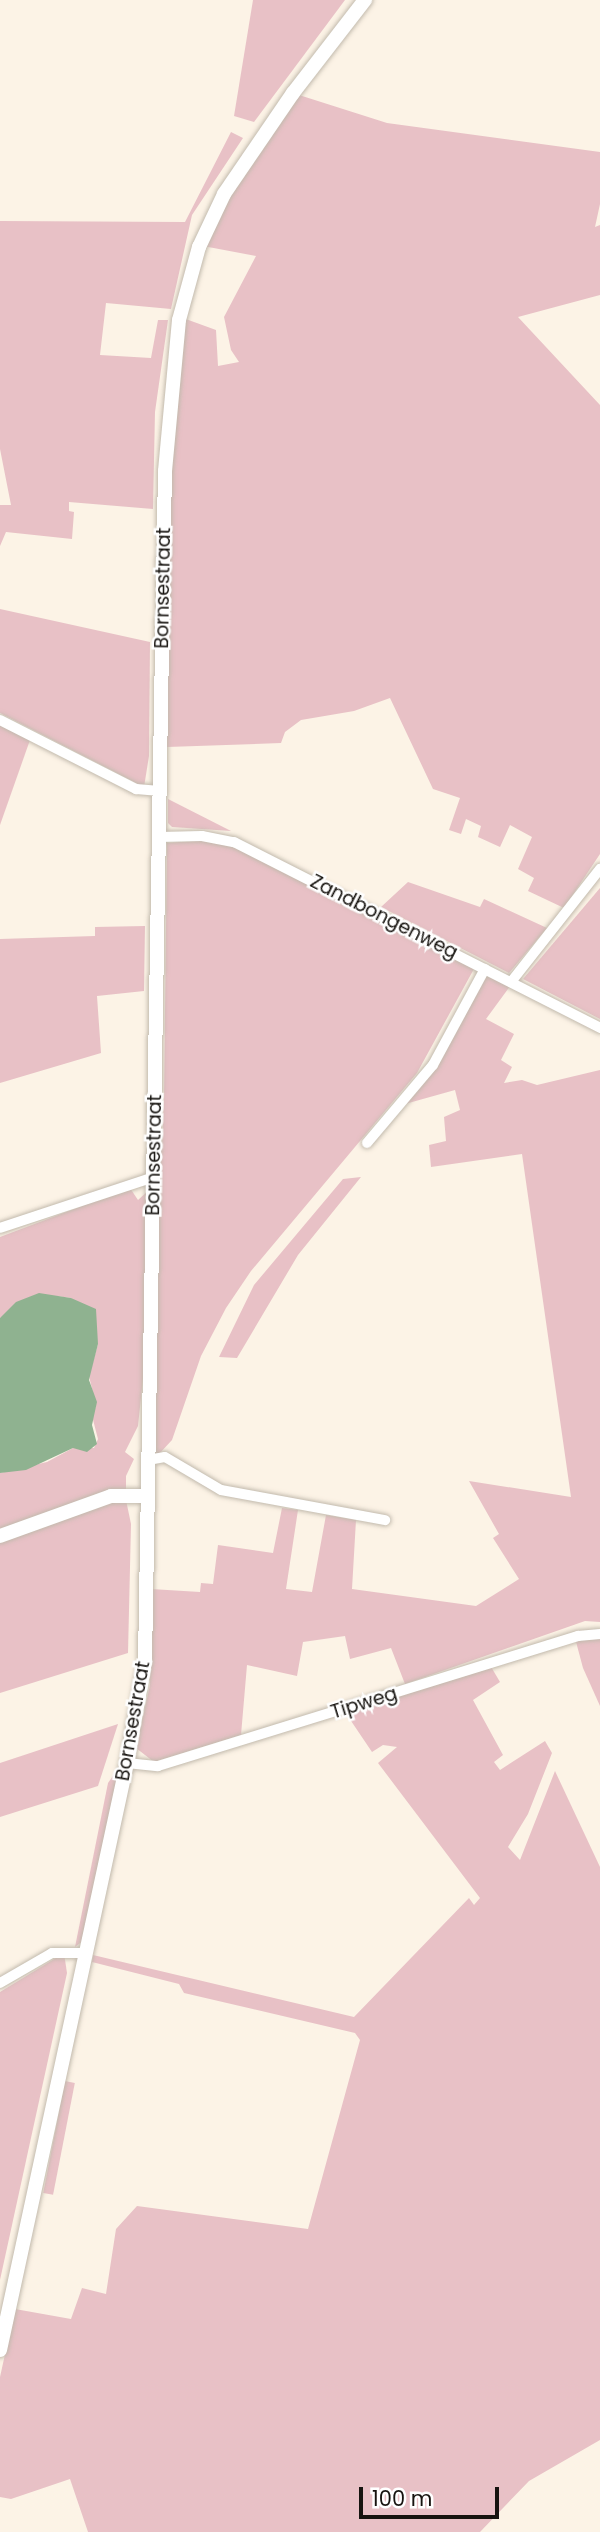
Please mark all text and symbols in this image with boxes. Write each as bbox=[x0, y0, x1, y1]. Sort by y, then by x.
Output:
street label: Bornsestraat bbox=[151, 527, 175, 649]
street label: Zandbongenweg bbox=[307, 870, 461, 964]
street label: Bornsestraat bbox=[142, 1094, 166, 1216]
street label: Bornsestraat bbox=[111, 1659, 155, 1783]
street label: Tipweg bbox=[328, 1682, 400, 1724]
scale bar bbox=[362, 2472, 502, 2516]
text: 100 m bbox=[372, 2484, 432, 2513]

